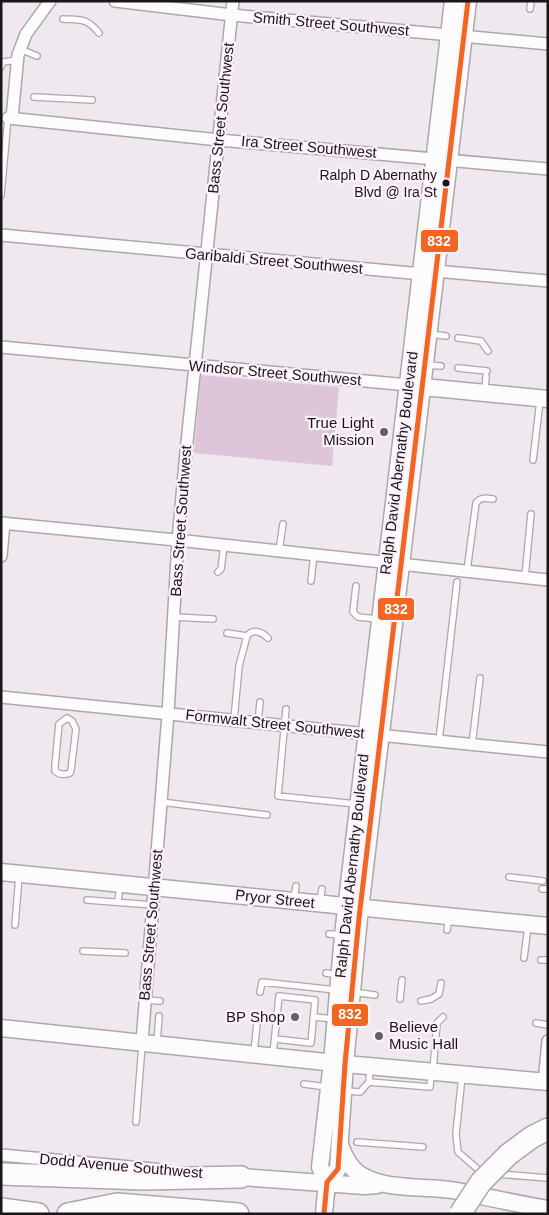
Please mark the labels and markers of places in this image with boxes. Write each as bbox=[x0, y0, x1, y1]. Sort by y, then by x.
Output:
place label: Ralph D Abernathy Blvd @ Ira St bbox=[319, 167, 437, 200]
marker: Ralph D Abernathy Blvd @ Ira St bbox=[441, 178, 451, 188]
place label: True Light Mission bbox=[307, 414, 375, 448]
marker: True Light Mission bbox=[378, 426, 390, 438]
place label: BP Shop bbox=[226, 1008, 285, 1025]
marker: BP Shop bbox=[289, 1011, 301, 1023]
place label: Believe Music Hall bbox=[389, 1018, 458, 1052]
marker: Believe Music Hall bbox=[373, 1030, 385, 1042]

